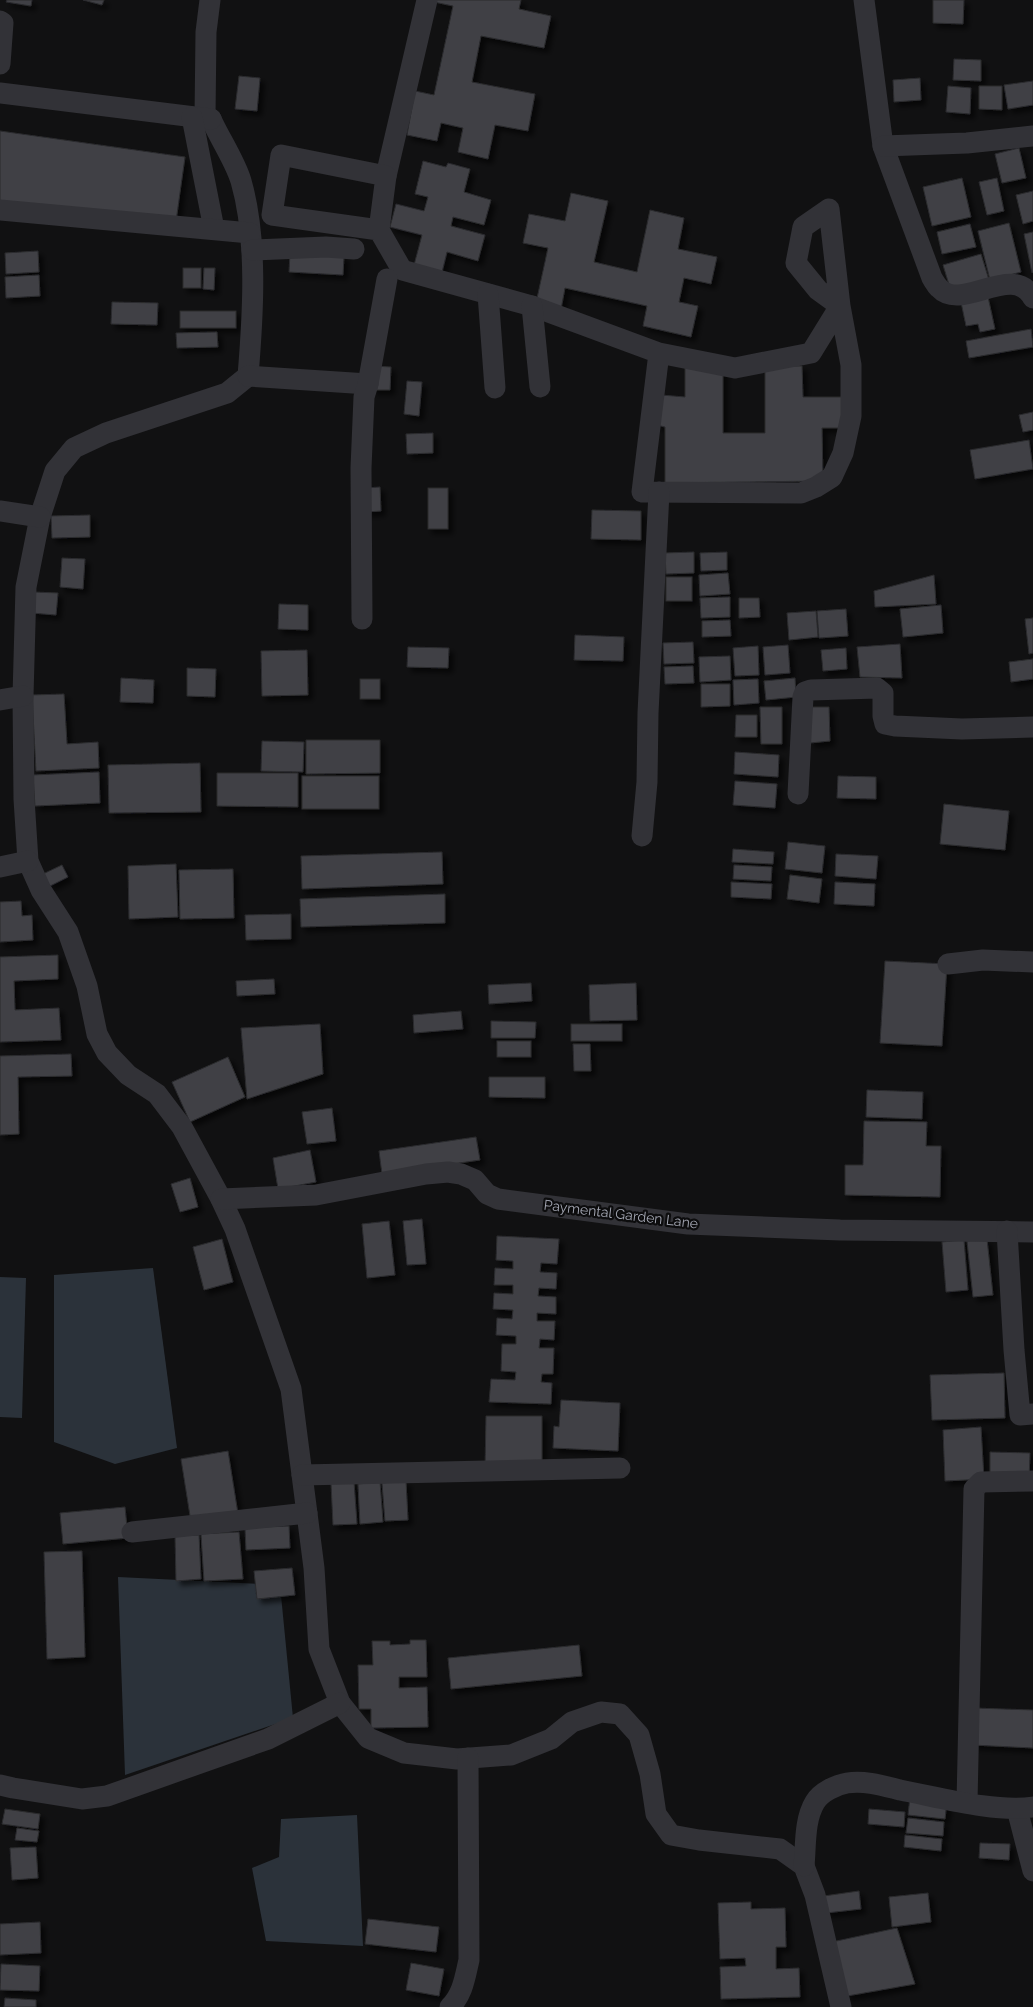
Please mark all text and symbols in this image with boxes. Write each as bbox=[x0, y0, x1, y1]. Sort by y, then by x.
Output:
street label: Paymental Garden Lane bbox=[543, 1197, 699, 1231]

